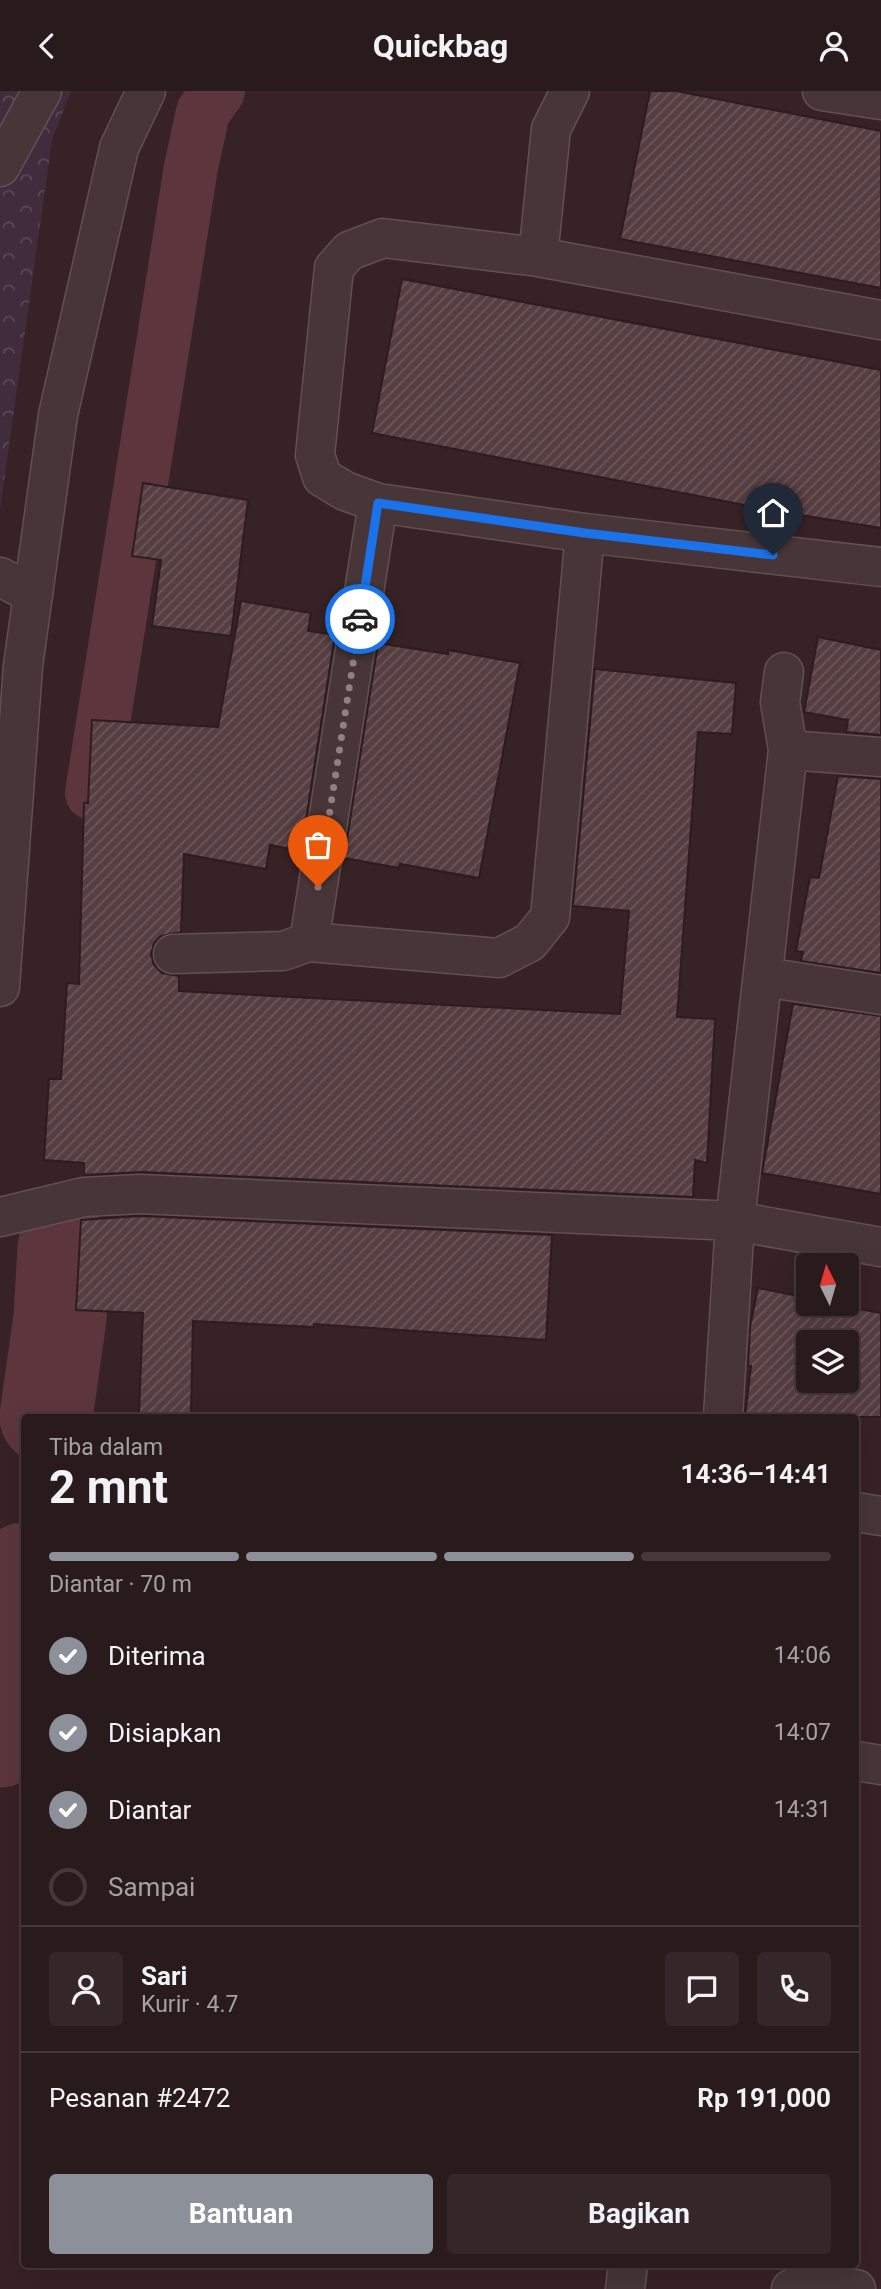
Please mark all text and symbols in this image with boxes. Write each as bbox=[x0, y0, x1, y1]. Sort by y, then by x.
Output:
icon: back bbox=[28, 27, 66, 65]
text: Quickbag bbox=[373, 27, 508, 65]
icon: person bbox=[815, 27, 853, 65]
pin bbox=[743, 483, 803, 555]
icon: home bbox=[754, 494, 792, 532]
courier bbox=[325, 584, 395, 654]
icon: car bbox=[341, 600, 379, 638]
pin bbox=[288, 815, 348, 887]
icon: bag bbox=[299, 826, 337, 864]
north arrow bbox=[796, 1253, 859, 1316]
map controls bbox=[796, 1253, 859, 1393]
button: layers bbox=[796, 1330, 859, 1393]
text: Tiba dalam bbox=[49, 1434, 163, 1461]
text: 14:36–14:41 bbox=[681, 1459, 831, 1489]
text: 2 mnt bbox=[49, 1460, 168, 1514]
text: Diantar · 70 m bbox=[49, 1571, 192, 1598]
icon: check bbox=[49, 1637, 87, 1675]
text: Diterima bbox=[108, 1641, 206, 1671]
text: 14:06 bbox=[774, 1642, 831, 1669]
icon: check bbox=[49, 1714, 87, 1752]
text: Disiapkan bbox=[108, 1718, 222, 1748]
text: 14:07 bbox=[774, 1719, 831, 1746]
icon: check bbox=[49, 1791, 87, 1829]
text: Diantar bbox=[108, 1795, 191, 1825]
text: 14:31 bbox=[774, 1796, 831, 1823]
text: Sampai bbox=[108, 1872, 195, 1902]
button: person bbox=[49, 1952, 123, 2026]
button: chat bbox=[665, 1952, 739, 2026]
button: phone bbox=[757, 1952, 831, 2026]
text: Sari bbox=[141, 1961, 187, 1991]
text: Kurir · 4.7 bbox=[141, 1991, 238, 2018]
text: Pesanan #2472 bbox=[49, 2083, 230, 2113]
text: Rp 191,000 bbox=[697, 2083, 831, 2113]
button: Bantuan bbox=[49, 2174, 433, 2254]
button: Bagikan bbox=[447, 2174, 831, 2254]

